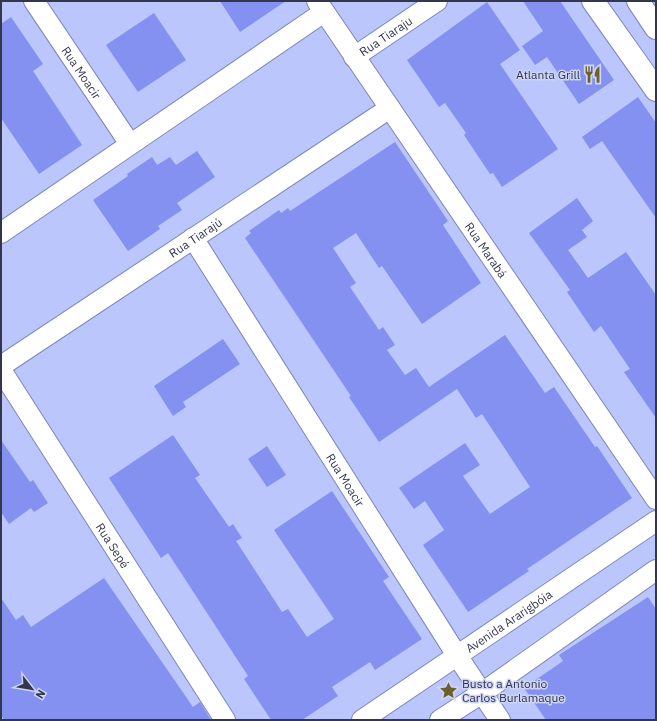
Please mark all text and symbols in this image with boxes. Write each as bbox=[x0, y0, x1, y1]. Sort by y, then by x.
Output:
street label: Rua Tiaraju bbox=[356, 13, 415, 59]
street label: Rua Moacir bbox=[59, 43, 105, 102]
restaurant icon: Atlanta Grill bbox=[583, 64, 603, 84]
place label: Atlanta Grill bbox=[516, 67, 580, 82]
street label: Rua Tiarajú bbox=[166, 214, 225, 260]
street label: Rua Marabá bbox=[462, 219, 511, 281]
street label: Rua Moacir bbox=[323, 450, 369, 510]
street label: Rua Sepé bbox=[93, 520, 133, 571]
street label: Avenida Ararigbóia bbox=[462, 586, 555, 655]
north arrow bbox=[12, 669, 52, 709]
place label: Busto a Antonio Carlos Burlamaque bbox=[462, 676, 565, 705]
place icon: Busto a Antonio Carlos Burlamaque bbox=[439, 680, 459, 700]
text: N bbox=[33, 687, 49, 701]

